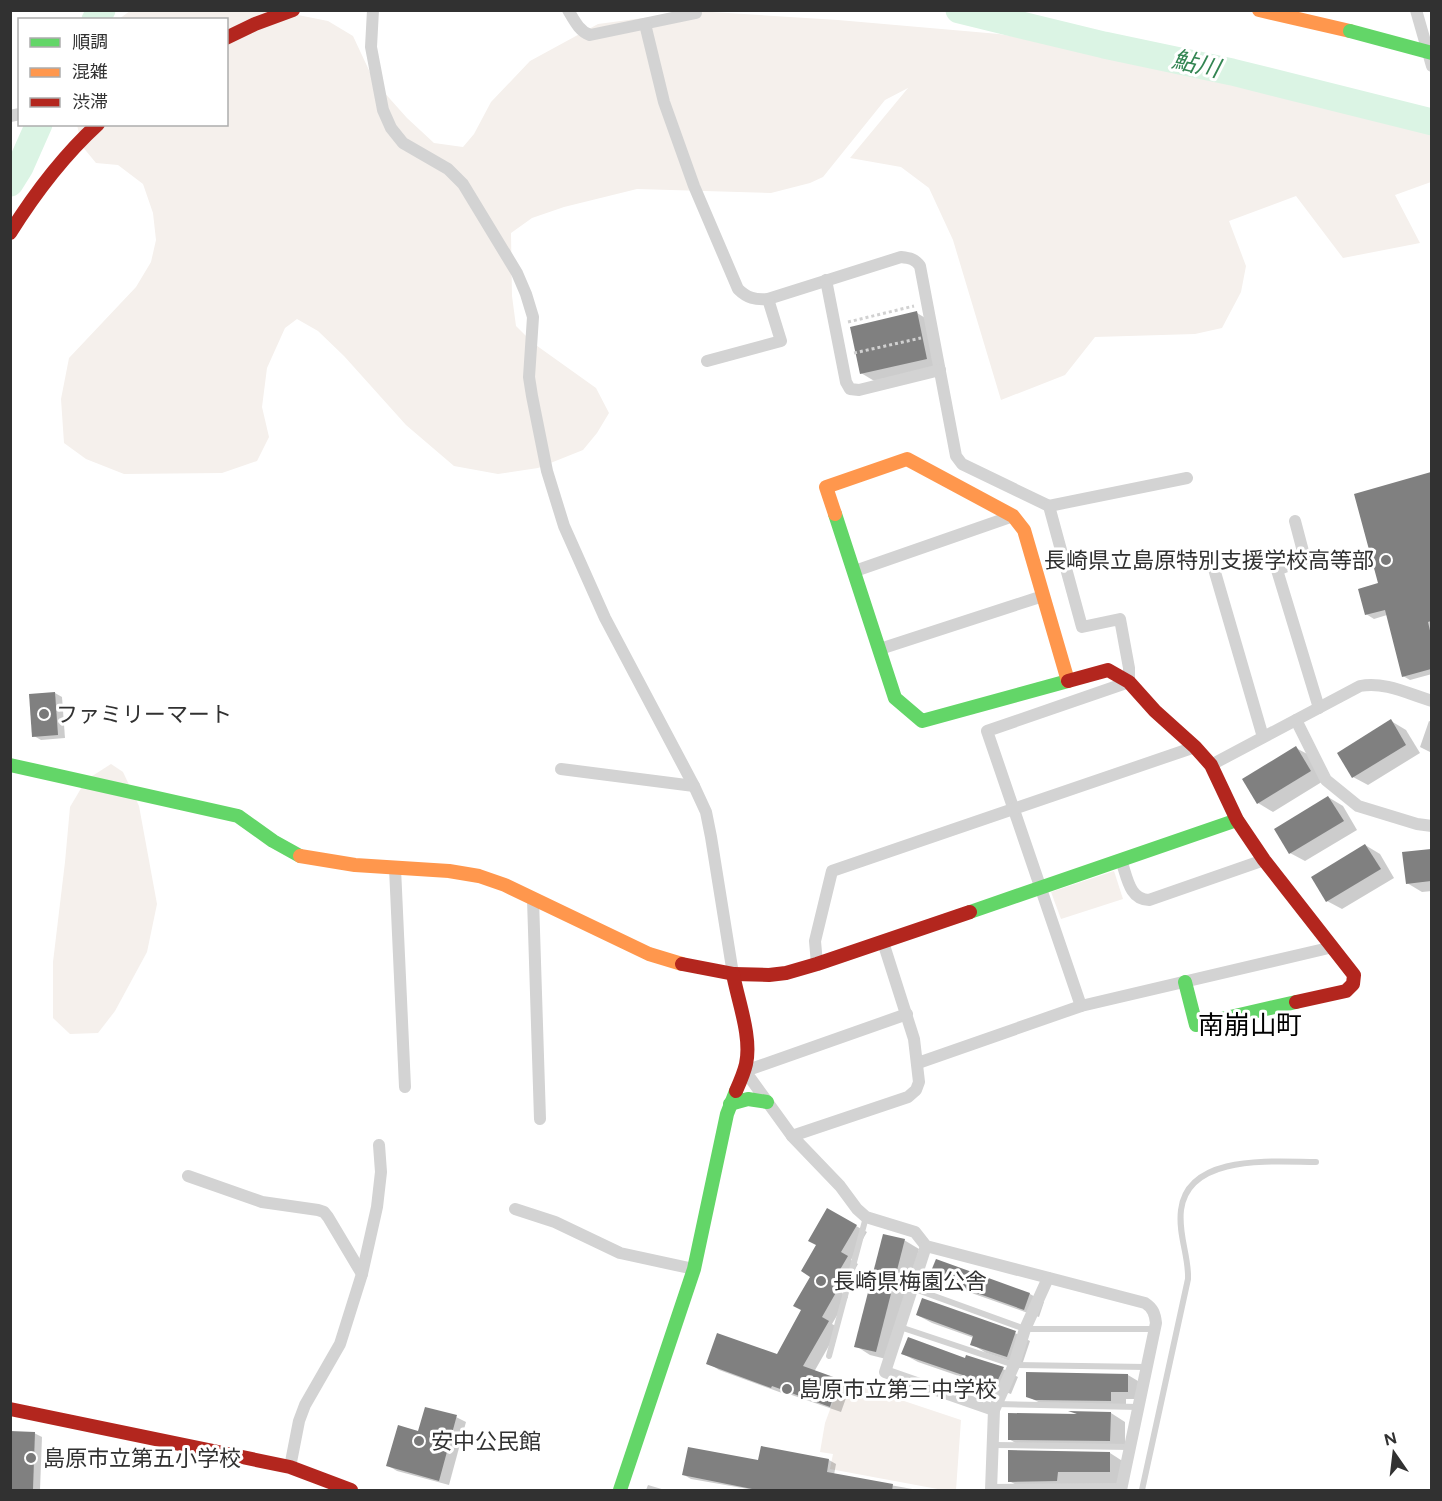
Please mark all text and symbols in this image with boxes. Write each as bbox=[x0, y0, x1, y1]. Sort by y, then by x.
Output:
legend bbox=[18, 18, 228, 126]
text: 順調 bbox=[72, 31, 108, 53]
water label: 鮎川 bbox=[1169, 44, 1226, 84]
text: 混雑 bbox=[72, 61, 108, 83]
text: 渋滞 bbox=[72, 91, 108, 113]
place label: 長崎県立島原特別支援学校高等部 bbox=[1044, 547, 1374, 574]
marker: 長崎県立島原特別支援学校高等部 bbox=[1379, 553, 1393, 567]
place label: ファミリーマート bbox=[56, 701, 232, 728]
marker: ファミリーマート bbox=[37, 707, 51, 721]
district label: 南崩山町 bbox=[1198, 1009, 1302, 1041]
place label: 長崎県梅園公舎 bbox=[833, 1268, 987, 1295]
marker: 長崎県梅園公舎 bbox=[814, 1274, 828, 1288]
place label: 島原市立第三中学校 bbox=[799, 1376, 997, 1403]
marker: 島原市立第三中学校 bbox=[780, 1382, 794, 1396]
north arrow bbox=[1364, 1423, 1424, 1483]
place label: 安中公民館 bbox=[431, 1428, 541, 1455]
text: N bbox=[1382, 1428, 1399, 1450]
marker: 安中公民館 bbox=[412, 1434, 426, 1448]
place label: 島原市立第五小学校 bbox=[43, 1445, 241, 1472]
marker: 島原市立第五小学校 bbox=[24, 1451, 38, 1465]

